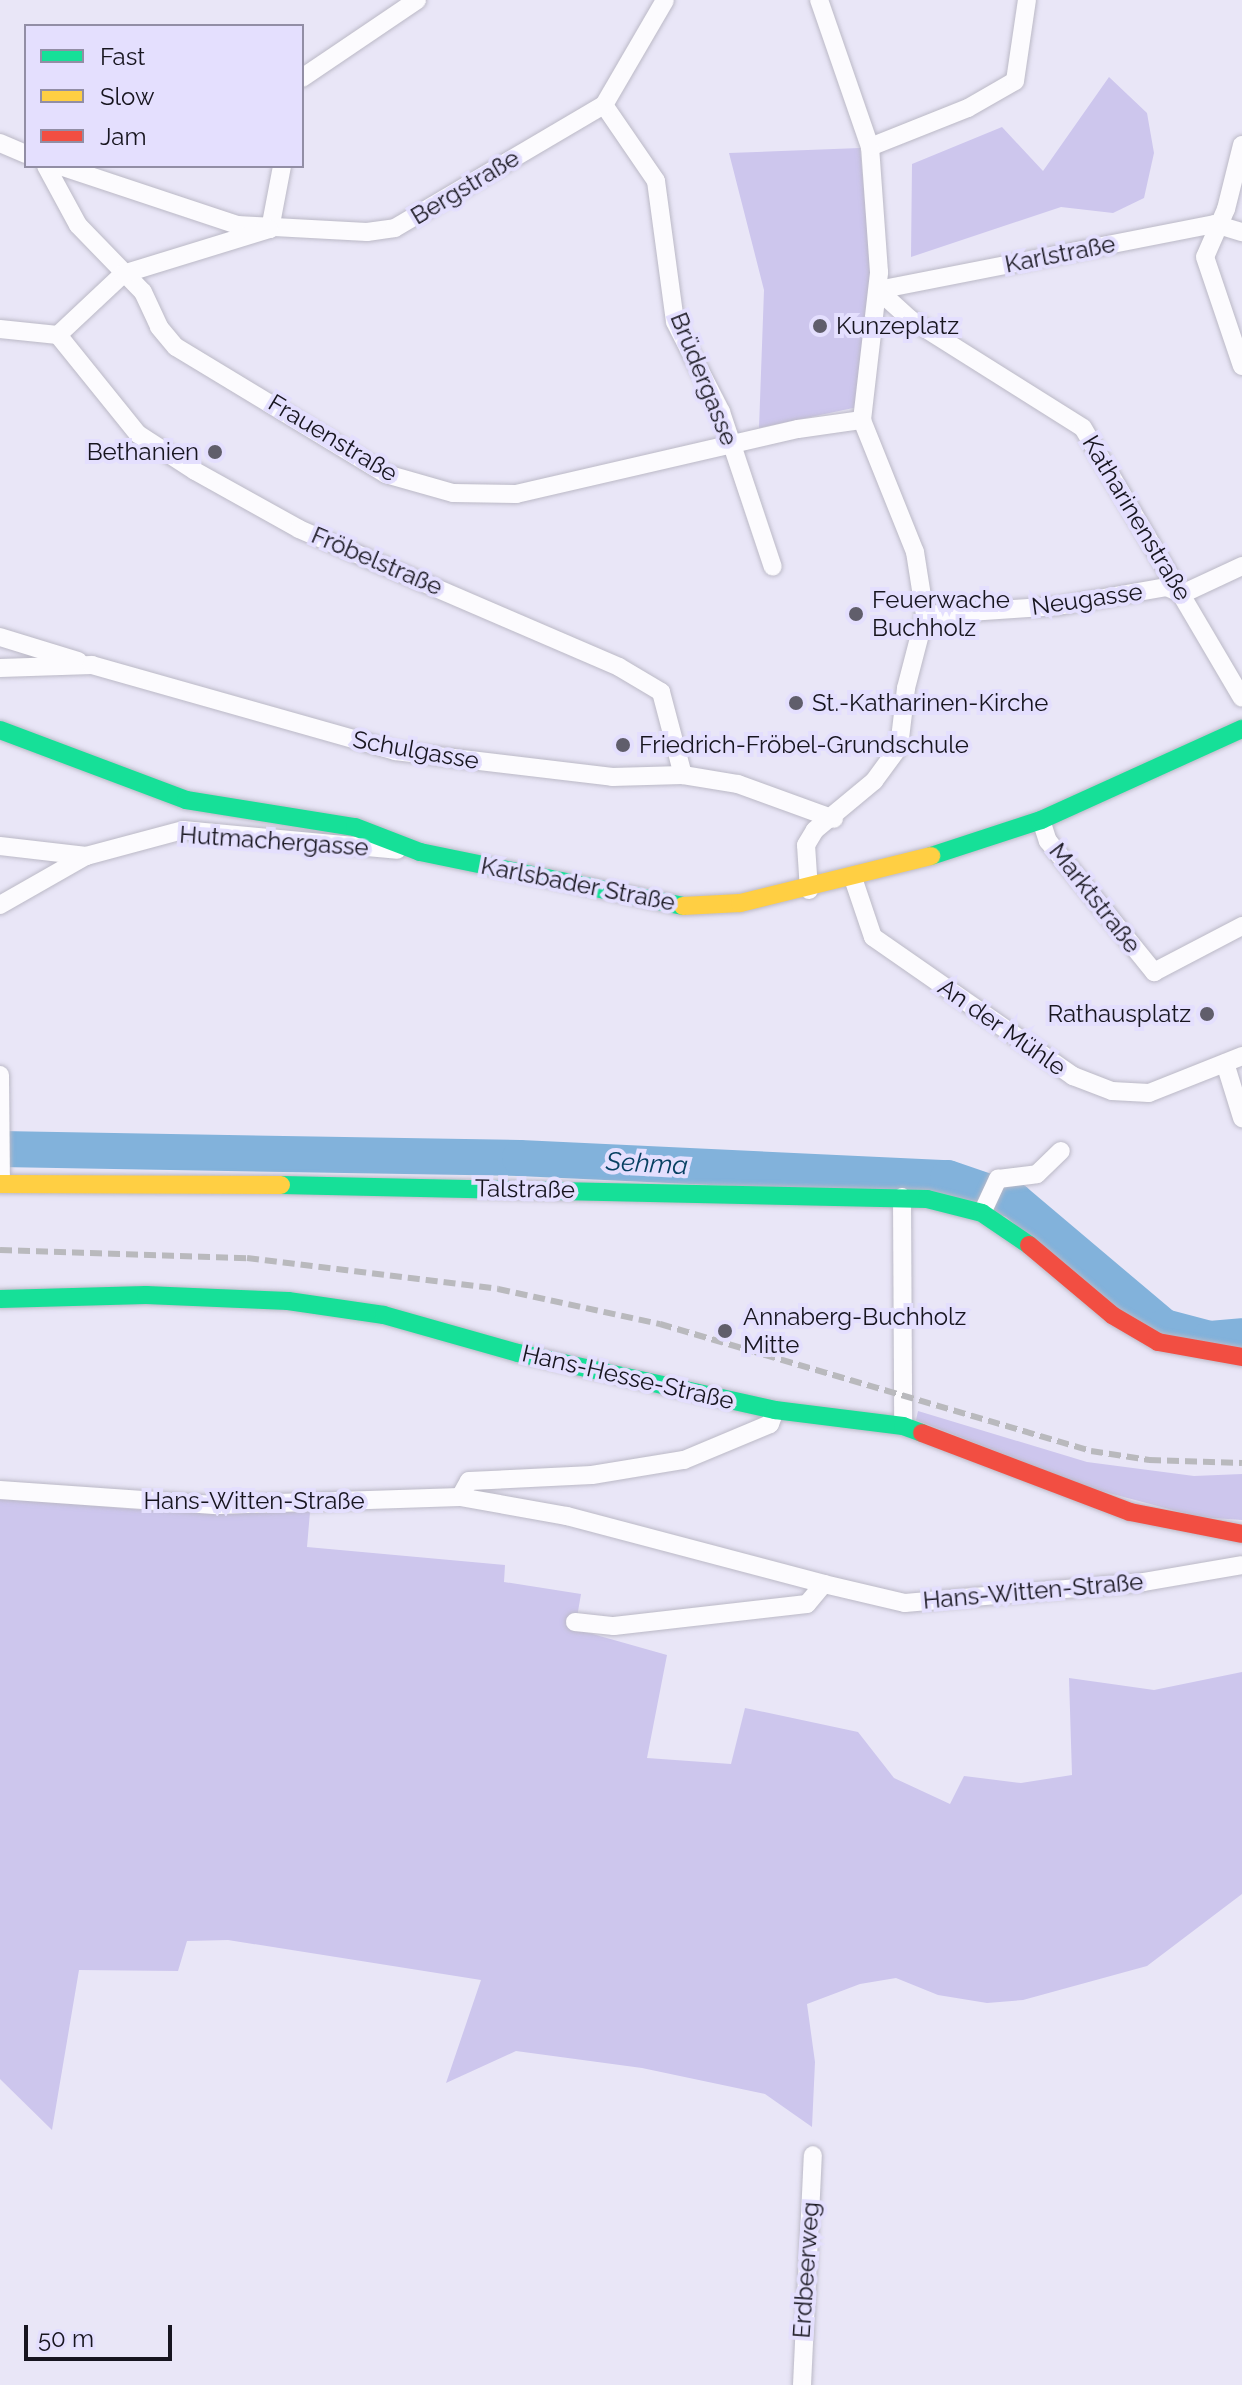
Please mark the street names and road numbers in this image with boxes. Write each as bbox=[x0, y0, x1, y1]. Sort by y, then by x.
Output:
street label: Bergstraße bbox=[406, 143, 524, 231]
street label: Karlstraße bbox=[1002, 229, 1118, 279]
street label: Brüdergasse bbox=[664, 308, 744, 450]
street label: Frauenstraße bbox=[263, 388, 403, 488]
street label: Katharinenstraße bbox=[1076, 430, 1198, 606]
street label: Fröbelstraße bbox=[307, 521, 447, 601]
street label: Neugasse bbox=[1030, 577, 1144, 621]
street label: Schulgasse bbox=[351, 725, 481, 775]
street label: Hutmachergasse bbox=[178, 820, 370, 862]
street label: Marktstraße bbox=[1043, 837, 1147, 959]
street label: Karlsbader Straße bbox=[478, 851, 678, 917]
street label: An der Mühle bbox=[932, 972, 1072, 1082]
street label: Talstraße bbox=[475, 1174, 575, 1204]
street label: Hans-Hesse-Straße bbox=[519, 1339, 737, 1415]
street label: Hans-Witten-Straße bbox=[143, 1487, 365, 1515]
street label: Hans-Witten-Straße bbox=[922, 1567, 1144, 1615]
street label: Erdbeerweg bbox=[787, 2201, 825, 2339]

